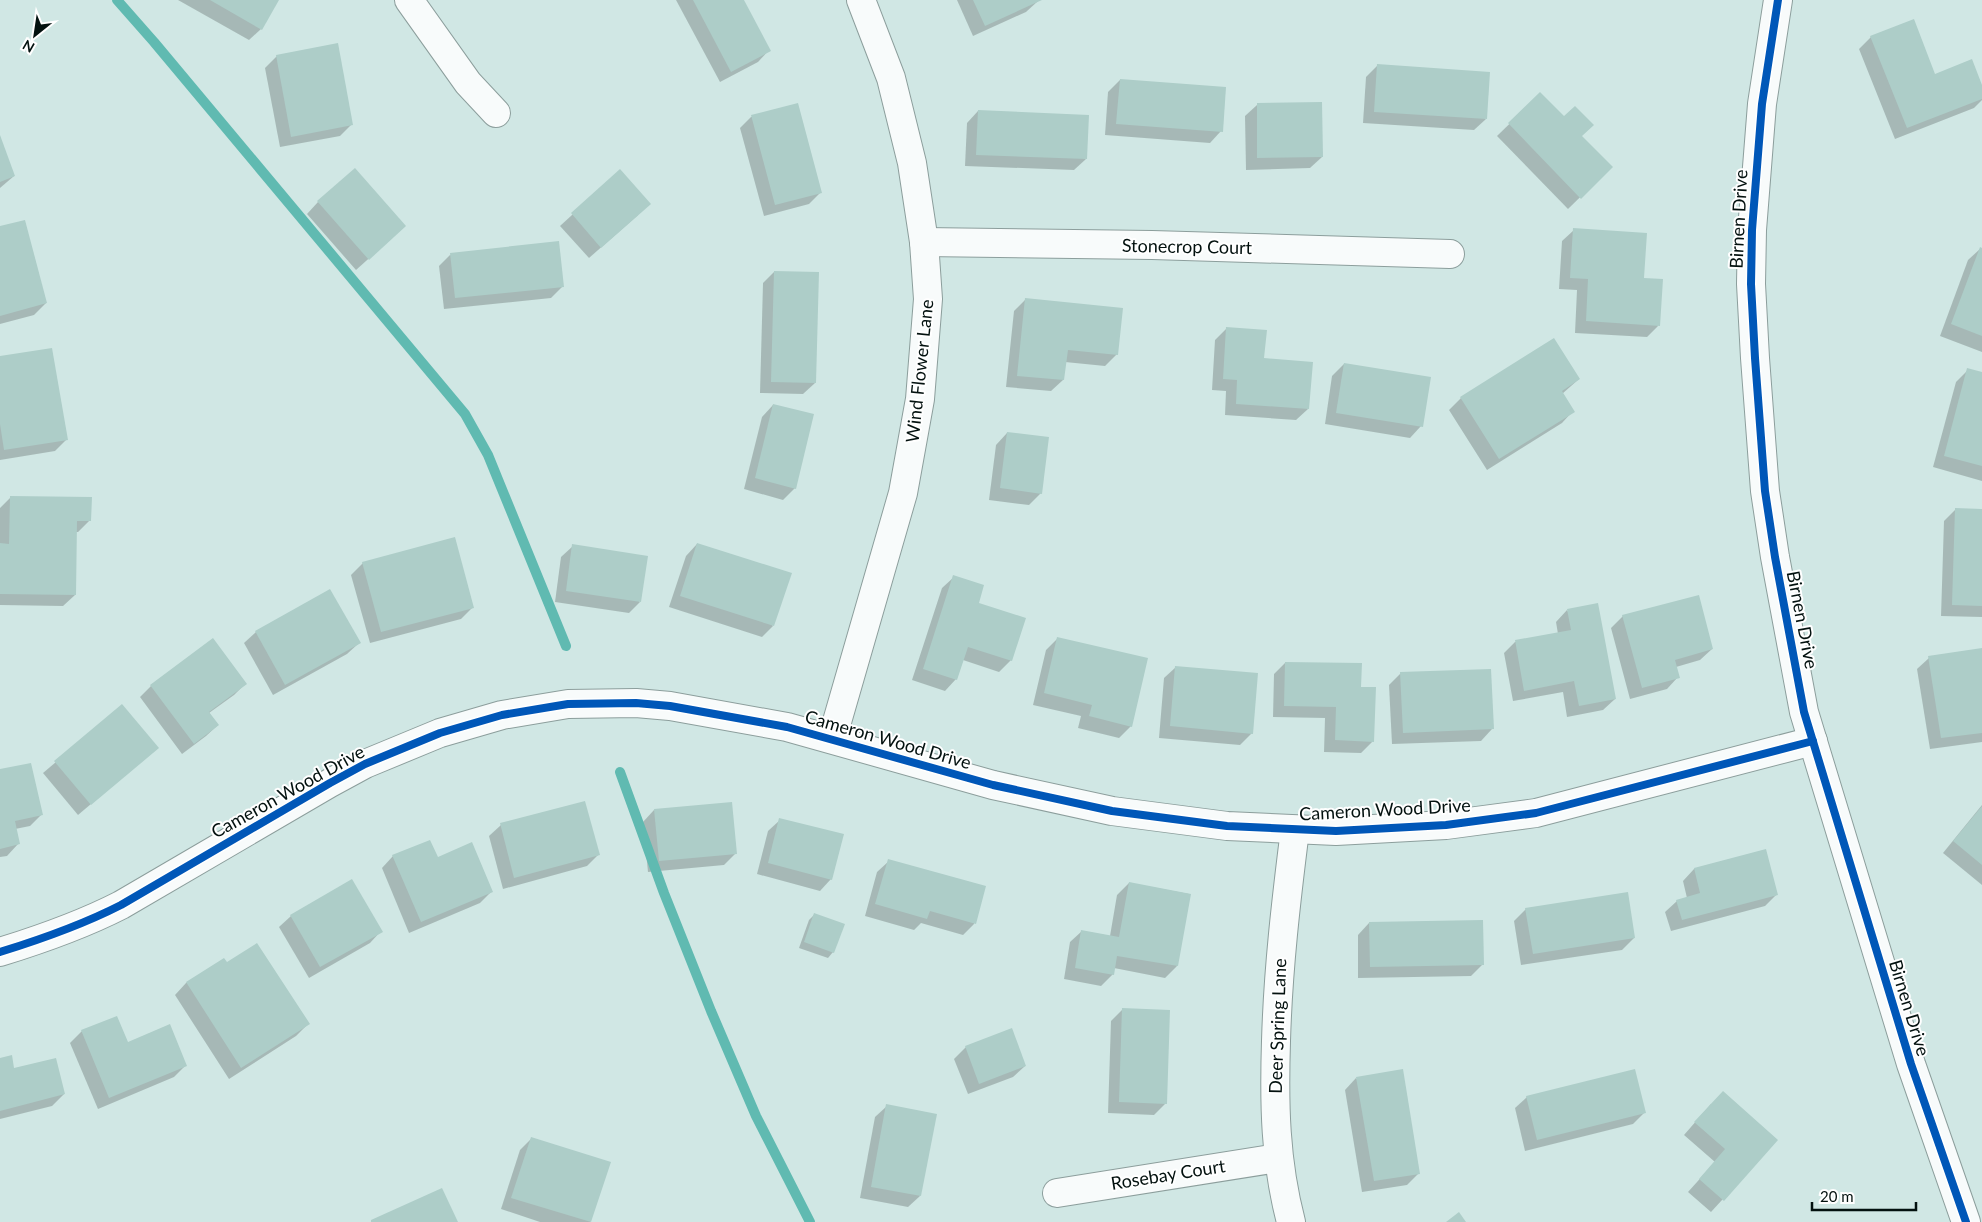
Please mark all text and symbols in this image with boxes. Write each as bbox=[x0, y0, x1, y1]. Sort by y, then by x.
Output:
north arrow bbox=[10, 10, 60, 60]
text: N bbox=[19, 37, 37, 57]
street label: Birnen Drive bbox=[1724, 169, 1752, 269]
street label: Stonecrop Court bbox=[1122, 234, 1253, 258]
street label: Wind Flower Lane bbox=[901, 298, 937, 444]
street label: Birnen Drive bbox=[1783, 569, 1823, 671]
street label: Cameron Wood Drive bbox=[803, 705, 974, 773]
street label: Cameron Wood Drive bbox=[207, 740, 368, 842]
street label: Cameron Wood Drive bbox=[1299, 794, 1471, 824]
street label: Birnen Drive bbox=[1885, 957, 1935, 1058]
street label: Deer Spring Lane bbox=[1264, 958, 1290, 1094]
street label: Rosebay Court bbox=[1109, 1154, 1227, 1194]
scale bar bbox=[1812, 1180, 1916, 1212]
text: 20 m bbox=[1820, 1187, 1854, 1205]

